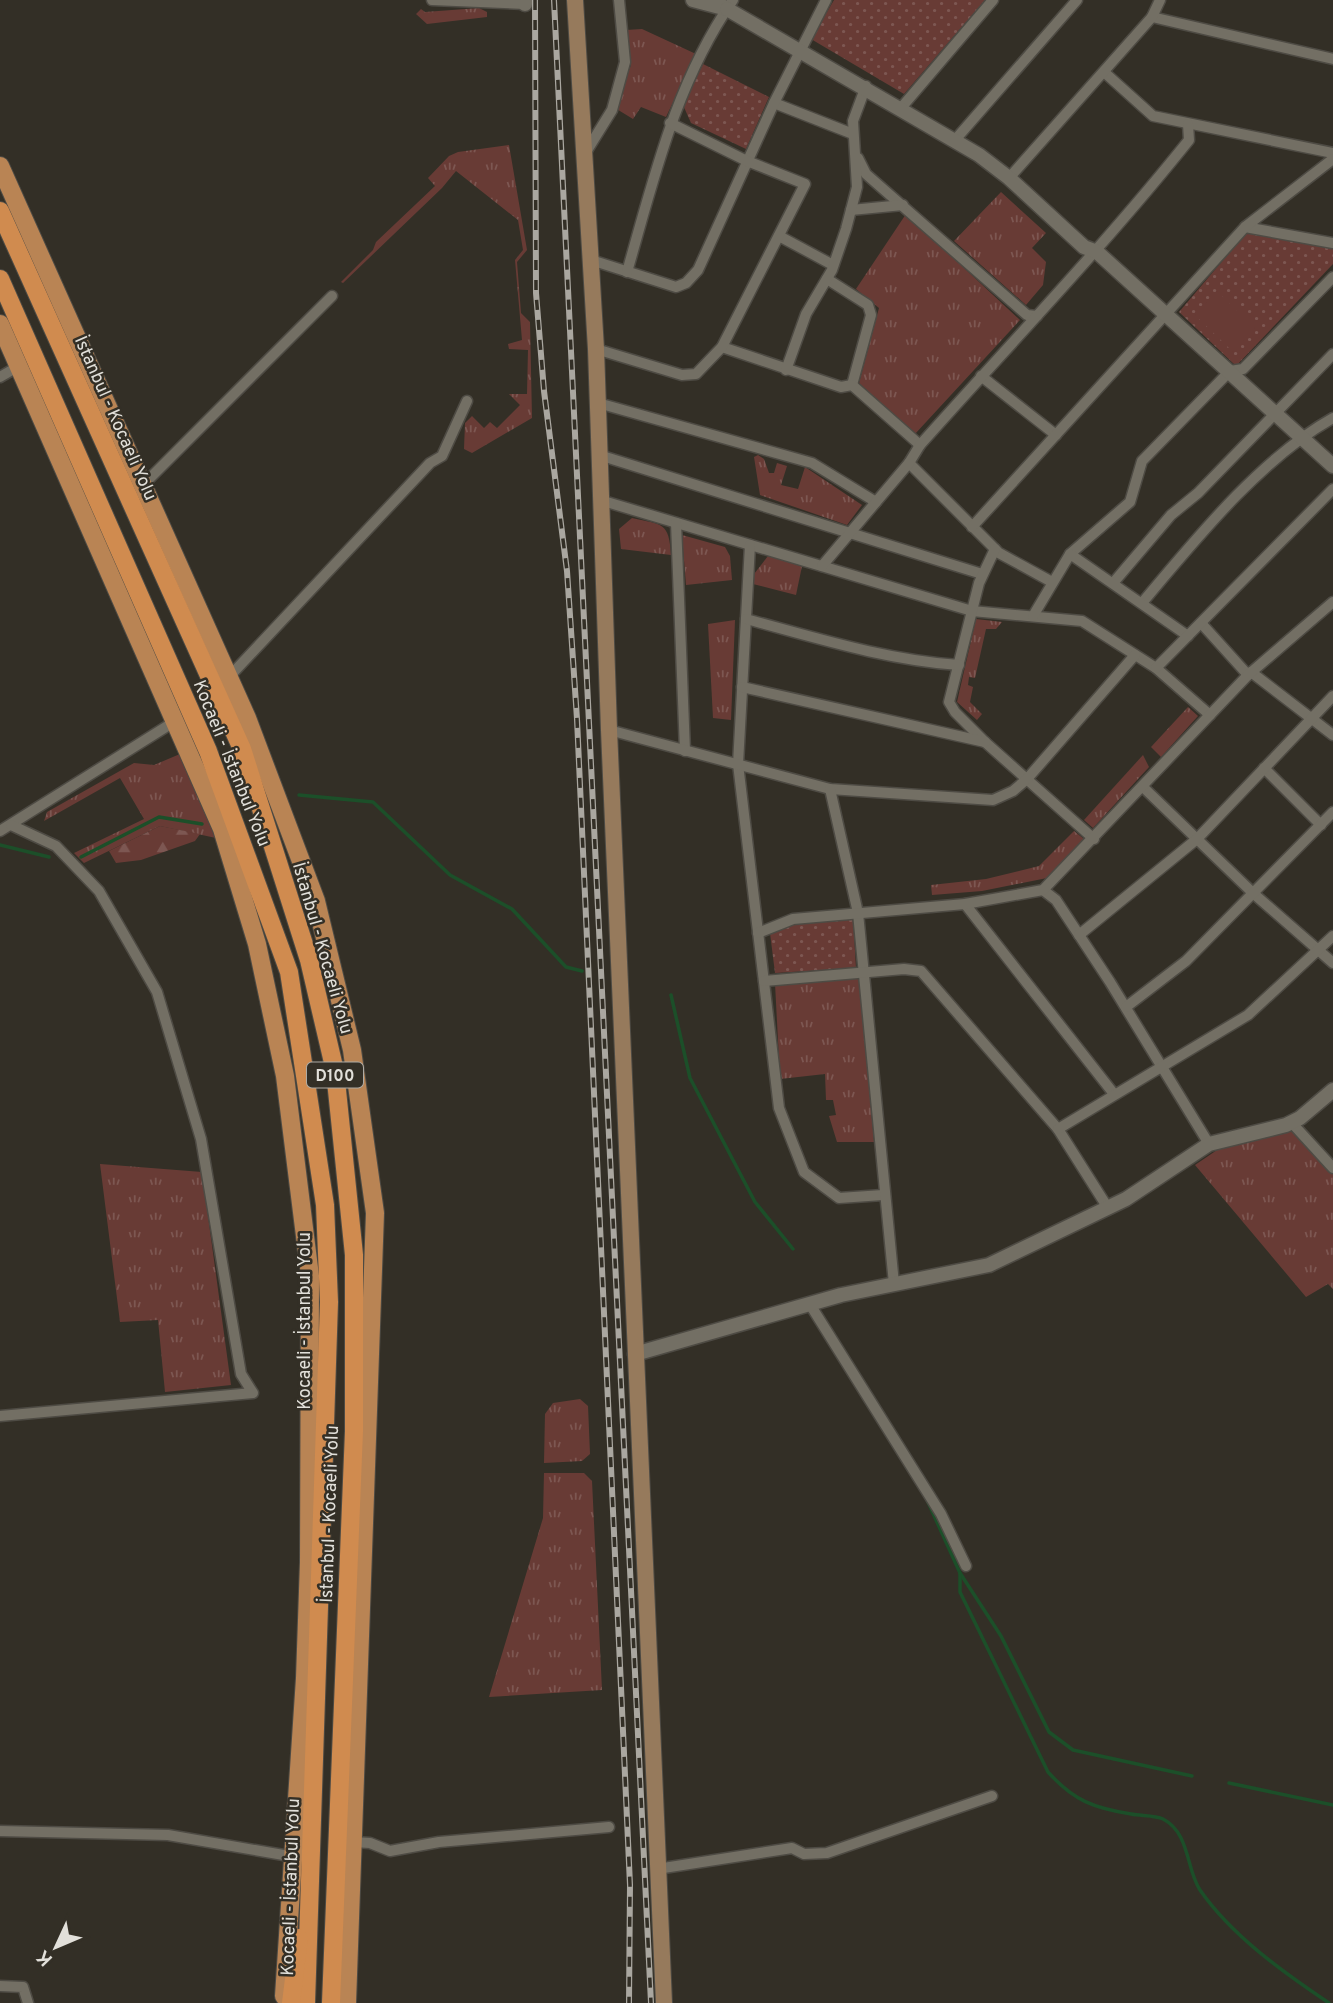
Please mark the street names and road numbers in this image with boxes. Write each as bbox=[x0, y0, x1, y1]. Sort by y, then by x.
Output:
street label: İstanbul - Kocaeli Yolu bbox=[68, 332, 163, 504]
street label: Kocaeli - İstanbul Yolu bbox=[187, 676, 276, 850]
street label: İstanbul - Kocaeli Yolu bbox=[286, 859, 359, 1037]
road number: D100 bbox=[307, 1063, 363, 1088]
street label: Kocaeli - İstanbul Yolu bbox=[292, 1232, 317, 1410]
street label: İstanbul - Kocaeli Yolu bbox=[314, 1425, 345, 1603]
street label: Kocaeli - İstanbul Yolu bbox=[275, 1798, 306, 1976]

